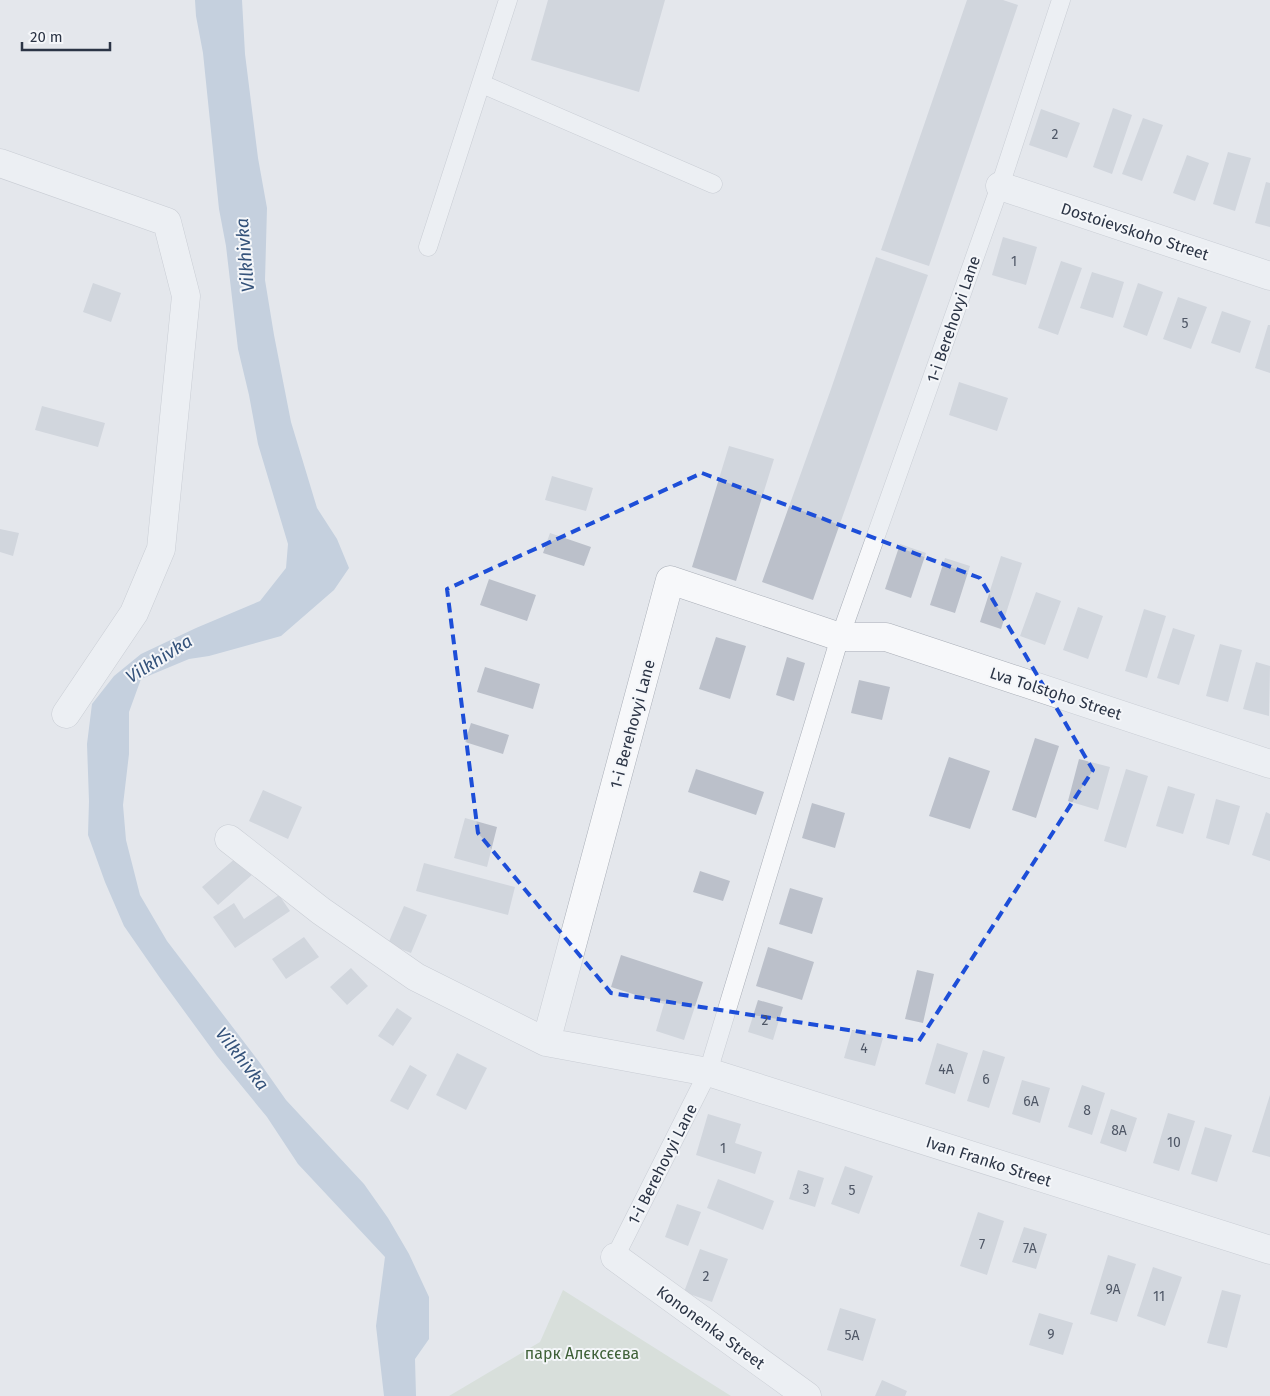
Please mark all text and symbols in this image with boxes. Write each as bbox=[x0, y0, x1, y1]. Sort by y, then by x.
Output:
scale bar bbox=[22, 20, 110, 52]
text: 20 m bbox=[30, 28, 63, 46]
house number: 2 bbox=[1052, 126, 1059, 143]
street label: Dostoievskoho Street bbox=[1059, 199, 1211, 264]
water label: Vilkhivka bbox=[231, 217, 259, 293]
street label: 1-i Berehovyi Lane bbox=[923, 253, 984, 385]
house number: 1 bbox=[1011, 253, 1017, 270]
house number: 5 bbox=[1181, 315, 1189, 332]
water label: Vilkhivka bbox=[122, 630, 196, 688]
street label: 1-i Berehovyi Lane bbox=[606, 658, 659, 791]
street label: Lva Tolstoho Street bbox=[987, 663, 1124, 724]
house number: 2 bbox=[762, 1012, 769, 1029]
water label: Vilkhivka bbox=[210, 1023, 274, 1095]
house number: 4 bbox=[860, 1040, 868, 1057]
house number: 4А bbox=[938, 1061, 954, 1078]
house number: 6 bbox=[982, 1071, 990, 1088]
house number: 6А bbox=[1023, 1093, 1039, 1110]
street label: 1-i Berehovyi Lane bbox=[624, 1101, 701, 1228]
house number: 8 bbox=[1083, 1102, 1091, 1119]
house number: 8А bbox=[1111, 1122, 1127, 1139]
street label: Ivan Franko Street bbox=[924, 1132, 1054, 1191]
house number: 10 bbox=[1167, 1134, 1181, 1151]
house number: 1 bbox=[720, 1140, 726, 1157]
house number: 3 bbox=[803, 1181, 810, 1198]
house number: 5 bbox=[848, 1182, 856, 1199]
house number: 7 bbox=[979, 1236, 985, 1253]
house number: 7А bbox=[1023, 1240, 1037, 1257]
house number: 2 bbox=[703, 1268, 710, 1285]
house number: 9А bbox=[1105, 1281, 1121, 1298]
street label: Kononenka Street bbox=[653, 1282, 769, 1373]
house number: 11 bbox=[1153, 1288, 1165, 1305]
house number: 9 bbox=[1047, 1326, 1055, 1343]
house number: 5А bbox=[844, 1327, 860, 1344]
park label: парк Алєксєєва bbox=[525, 1344, 639, 1363]

